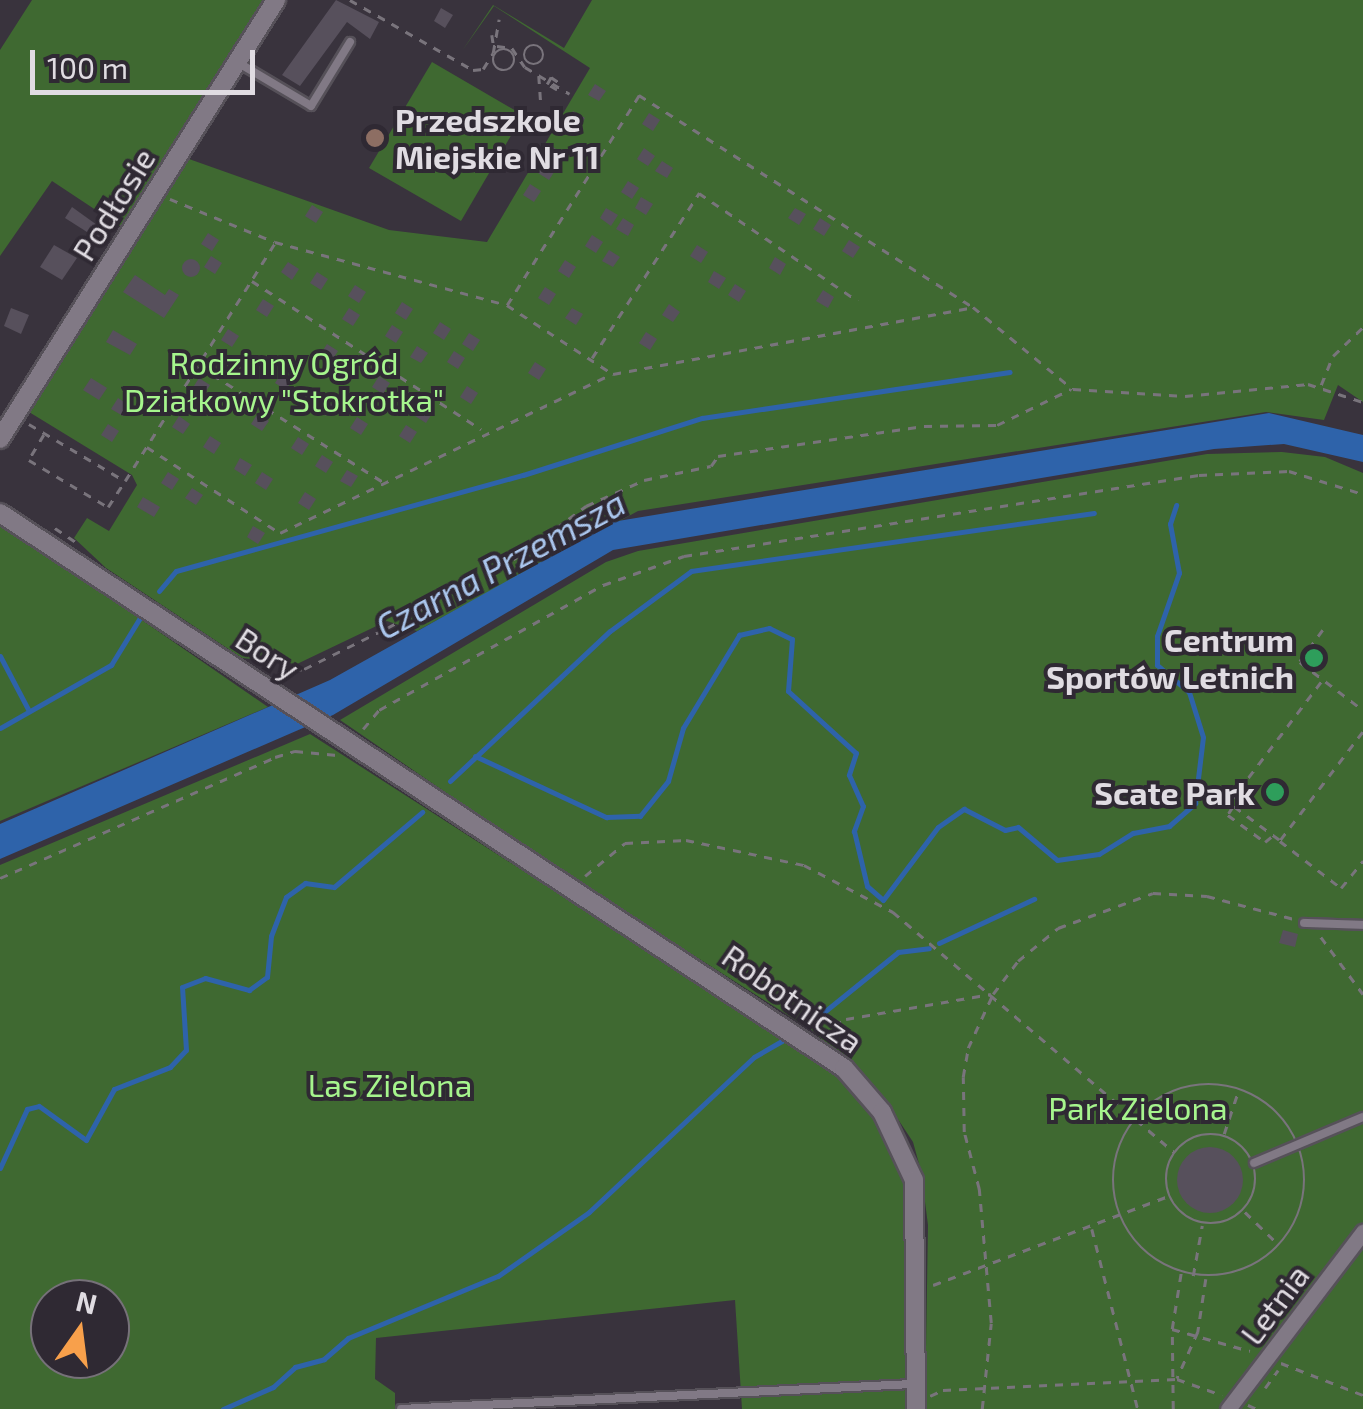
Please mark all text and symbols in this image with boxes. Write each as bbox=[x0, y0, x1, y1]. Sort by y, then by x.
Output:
scale bar bbox=[35, 30, 260, 92]
text: 100 m bbox=[47, 49, 128, 85]
place label: Przedszkole Miejskie Nr 11 bbox=[395, 101, 600, 176]
marker: Przedszkole Miejskie Nr 11 bbox=[364, 127, 386, 149]
street label: Podłosie bbox=[64, 141, 162, 267]
park label: Rodzinny Ogród Działkowy "Stokrotka" bbox=[123, 344, 445, 419]
water label: Czarna Przemsza bbox=[368, 481, 632, 647]
street label: Bory bbox=[229, 618, 307, 688]
place label: Centrum Sportów Letnich bbox=[1046, 621, 1294, 696]
marker: Centrum Sportów Letnich bbox=[1303, 647, 1325, 669]
place label: Scate Park bbox=[1094, 773, 1255, 811]
marker: Scate Park bbox=[1264, 781, 1286, 803]
street label: Robotnicza bbox=[715, 936, 871, 1060]
park label: Las Zielona bbox=[308, 1065, 472, 1103]
park label: Park Zielona bbox=[1048, 1088, 1228, 1126]
street label: Letnia bbox=[1232, 1257, 1316, 1351]
north arrow bbox=[30, 1279, 130, 1379]
text: N bbox=[73, 1283, 101, 1321]

